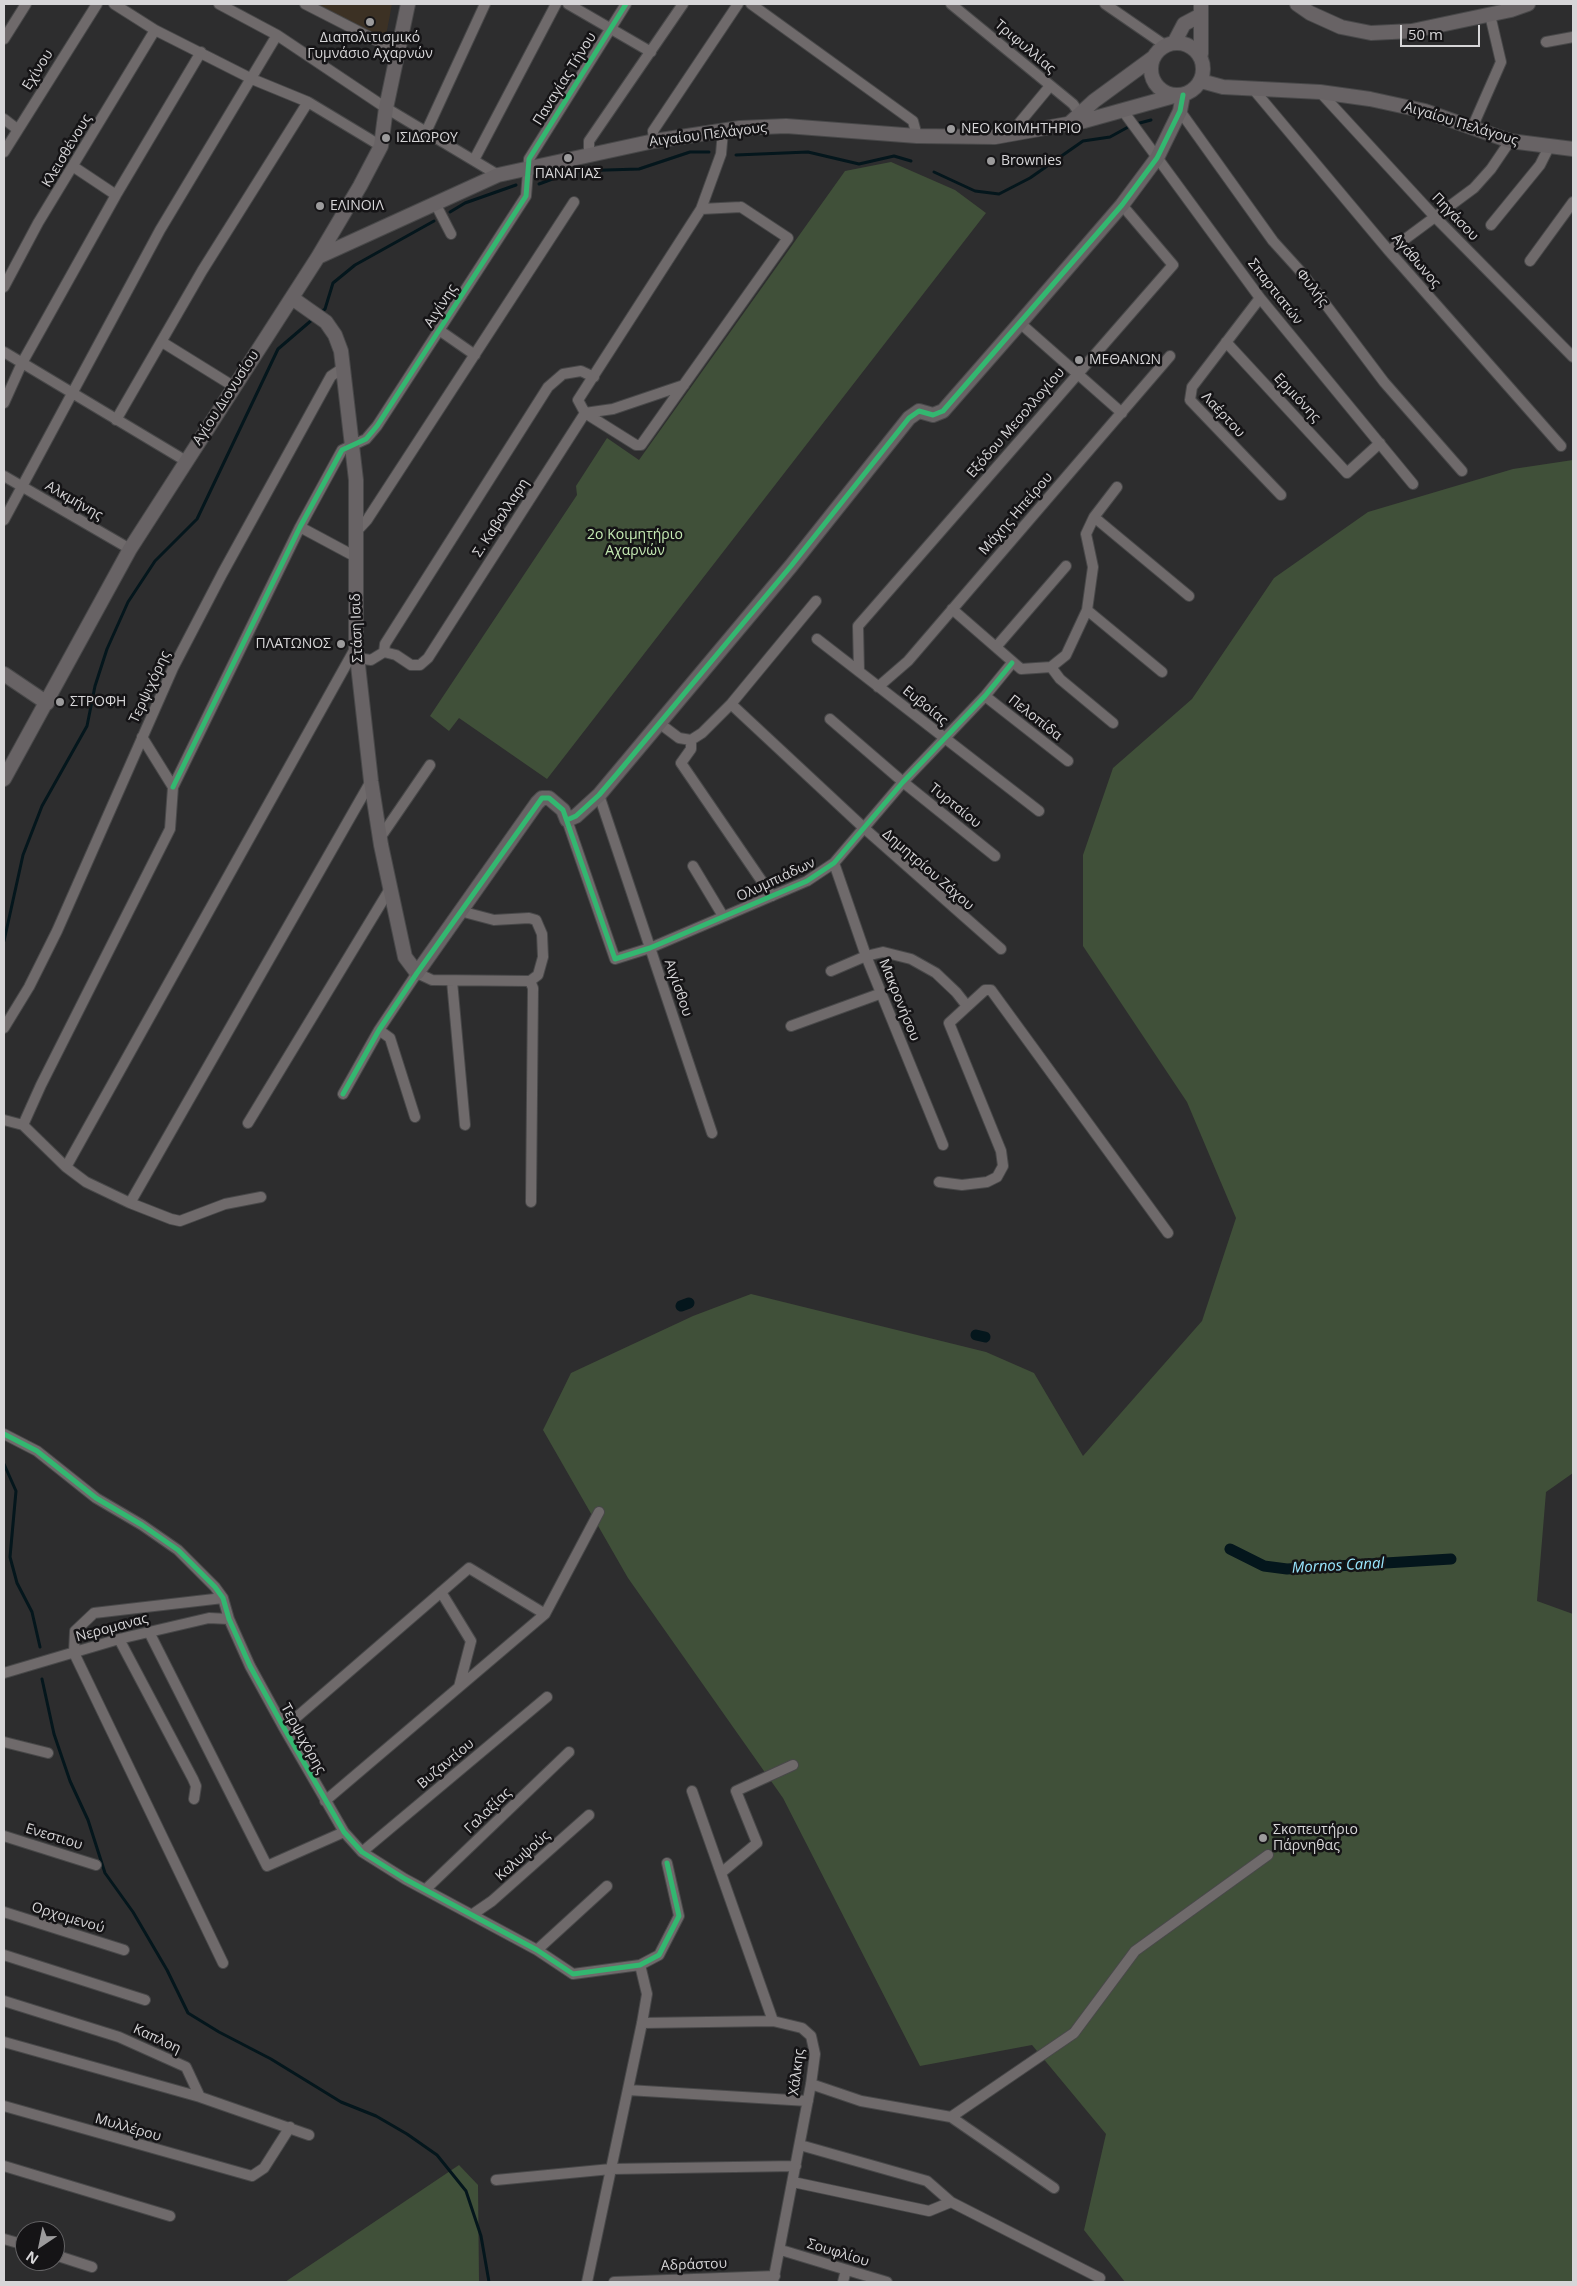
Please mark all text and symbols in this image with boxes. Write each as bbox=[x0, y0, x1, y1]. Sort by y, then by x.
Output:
scale bar bbox=[1402, 15, 1482, 47]
marker: Διαπολιτισμικό Γυμνάσιο Αχαρνών bbox=[364, 16, 376, 28]
street label: Τριφυλλίας bbox=[991, 17, 1059, 77]
text: 50 m bbox=[1408, 24, 1443, 44]
street label: Παναγίας Τήνου bbox=[530, 29, 600, 129]
place label: Διαπολιτισμικό Γυμνάσιο Αχαρνών bbox=[307, 30, 433, 62]
street label: Εχίνου bbox=[19, 47, 57, 93]
street label: Αιγαίου Πελάγους bbox=[1402, 99, 1520, 149]
street label: Κλεισθένους bbox=[39, 111, 95, 191]
street label: Αιγαίου Πελάγους bbox=[648, 119, 768, 151]
place label: ΝΕΟ ΚΟΙΜΗΤΗΡΙΟ bbox=[961, 121, 1081, 137]
marker: ΝΕΟ ΚΟΙΜΗΤΗΡΙΟ bbox=[945, 123, 957, 135]
place label: ΙΣΙΔΩΡΟΥ bbox=[396, 130, 458, 146]
marker: ΙΣΙΔΩΡΟΥ bbox=[380, 132, 392, 144]
marker: ΠΑΝΑΓΙΑΣ bbox=[562, 152, 574, 164]
place label: Brownies bbox=[1001, 153, 1062, 169]
marker: Brownies bbox=[985, 155, 997, 167]
place label: ΠΑΝΑΓΙΑΣ bbox=[535, 166, 601, 182]
street label: Πηγάσου bbox=[1428, 190, 1482, 244]
place label: ΕΛΙΝΟΙΛ bbox=[330, 198, 384, 214]
marker: ΕΛΙΝΟΙΛ bbox=[314, 200, 326, 212]
street label: Αγάθωνος bbox=[1388, 230, 1444, 292]
street label: Σπαρτιατών bbox=[1244, 256, 1306, 328]
street label: Φυλής bbox=[1292, 266, 1332, 310]
street label: Αιγίνης bbox=[421, 281, 461, 331]
street label: Αγίου Διονυσίου bbox=[189, 348, 263, 448]
place label: ΜΕΘΑΝΩΝ bbox=[1089, 352, 1161, 368]
marker: ΜΕΘΑΝΩΝ bbox=[1073, 354, 1085, 366]
street label: Εξόδου Μεσολλογίου bbox=[964, 365, 1068, 481]
street label: Ερμιόνης bbox=[1270, 370, 1324, 426]
street label: Λαέρτου bbox=[1198, 389, 1248, 441]
street label: Μάχης Ηπείρου bbox=[976, 469, 1056, 559]
street label: Σ. Καβαλλαρη bbox=[469, 476, 533, 560]
street label: Αλκμήνης bbox=[42, 478, 106, 524]
park label: 2ο Κοιμητήριο Αχαρνών bbox=[587, 527, 683, 560]
street label: Στάση Ισιδ bbox=[347, 593, 367, 663]
place label: ΠΛΑΤΩΝΟΣ bbox=[256, 636, 331, 652]
marker: ΠΛΑΤΩΝΟΣ bbox=[335, 638, 347, 650]
street label: Τερψιχόρης bbox=[126, 648, 174, 726]
street label: Ευβοίας bbox=[899, 683, 951, 729]
street label: Πελοπίδα bbox=[1005, 692, 1065, 744]
place label: ΣΤΡΟΦΗ bbox=[70, 694, 126, 710]
marker: ΣΤΡΟΦΗ bbox=[54, 696, 66, 708]
street label: Τυρταίου bbox=[926, 780, 984, 832]
street label: Δημητρίου Ζάχου bbox=[879, 826, 977, 914]
street label: Ολυμπιάδων bbox=[734, 854, 818, 906]
street label: Αιγίσθου bbox=[660, 957, 696, 1019]
street label: Μακρονήσου bbox=[875, 957, 923, 1043]
water label: Mornos Canal bbox=[1291, 1555, 1385, 1577]
street label: Νερομανας bbox=[74, 1610, 150, 1646]
street label: Τερψιχόρης bbox=[277, 1701, 329, 1777]
street label: Βυζαντίου bbox=[414, 1735, 478, 1793]
street label: Γαλαξίας bbox=[461, 1785, 515, 1837]
street label: Ενεστιου bbox=[23, 1820, 85, 1854]
place label: Σκοπευτήριο Πάρνηθας bbox=[1273, 1822, 1358, 1854]
street label: Καλυψούς bbox=[492, 1827, 554, 1885]
marker: Σκοπευτήριο Πάρνηθας bbox=[1257, 1832, 1269, 1844]
street label: Ορχομενού bbox=[30, 1899, 106, 1937]
street label: Καπλοη bbox=[130, 2021, 184, 2057]
street label: Χάλκης bbox=[786, 2048, 808, 2096]
street label: Μυλλέρου bbox=[93, 2111, 163, 2145]
north arrow bbox=[15, 2221, 65, 2271]
street label: Σουφλίου bbox=[805, 2236, 871, 2270]
text: N bbox=[22, 2247, 42, 2269]
street label: Αδράστου bbox=[661, 2255, 727, 2275]

